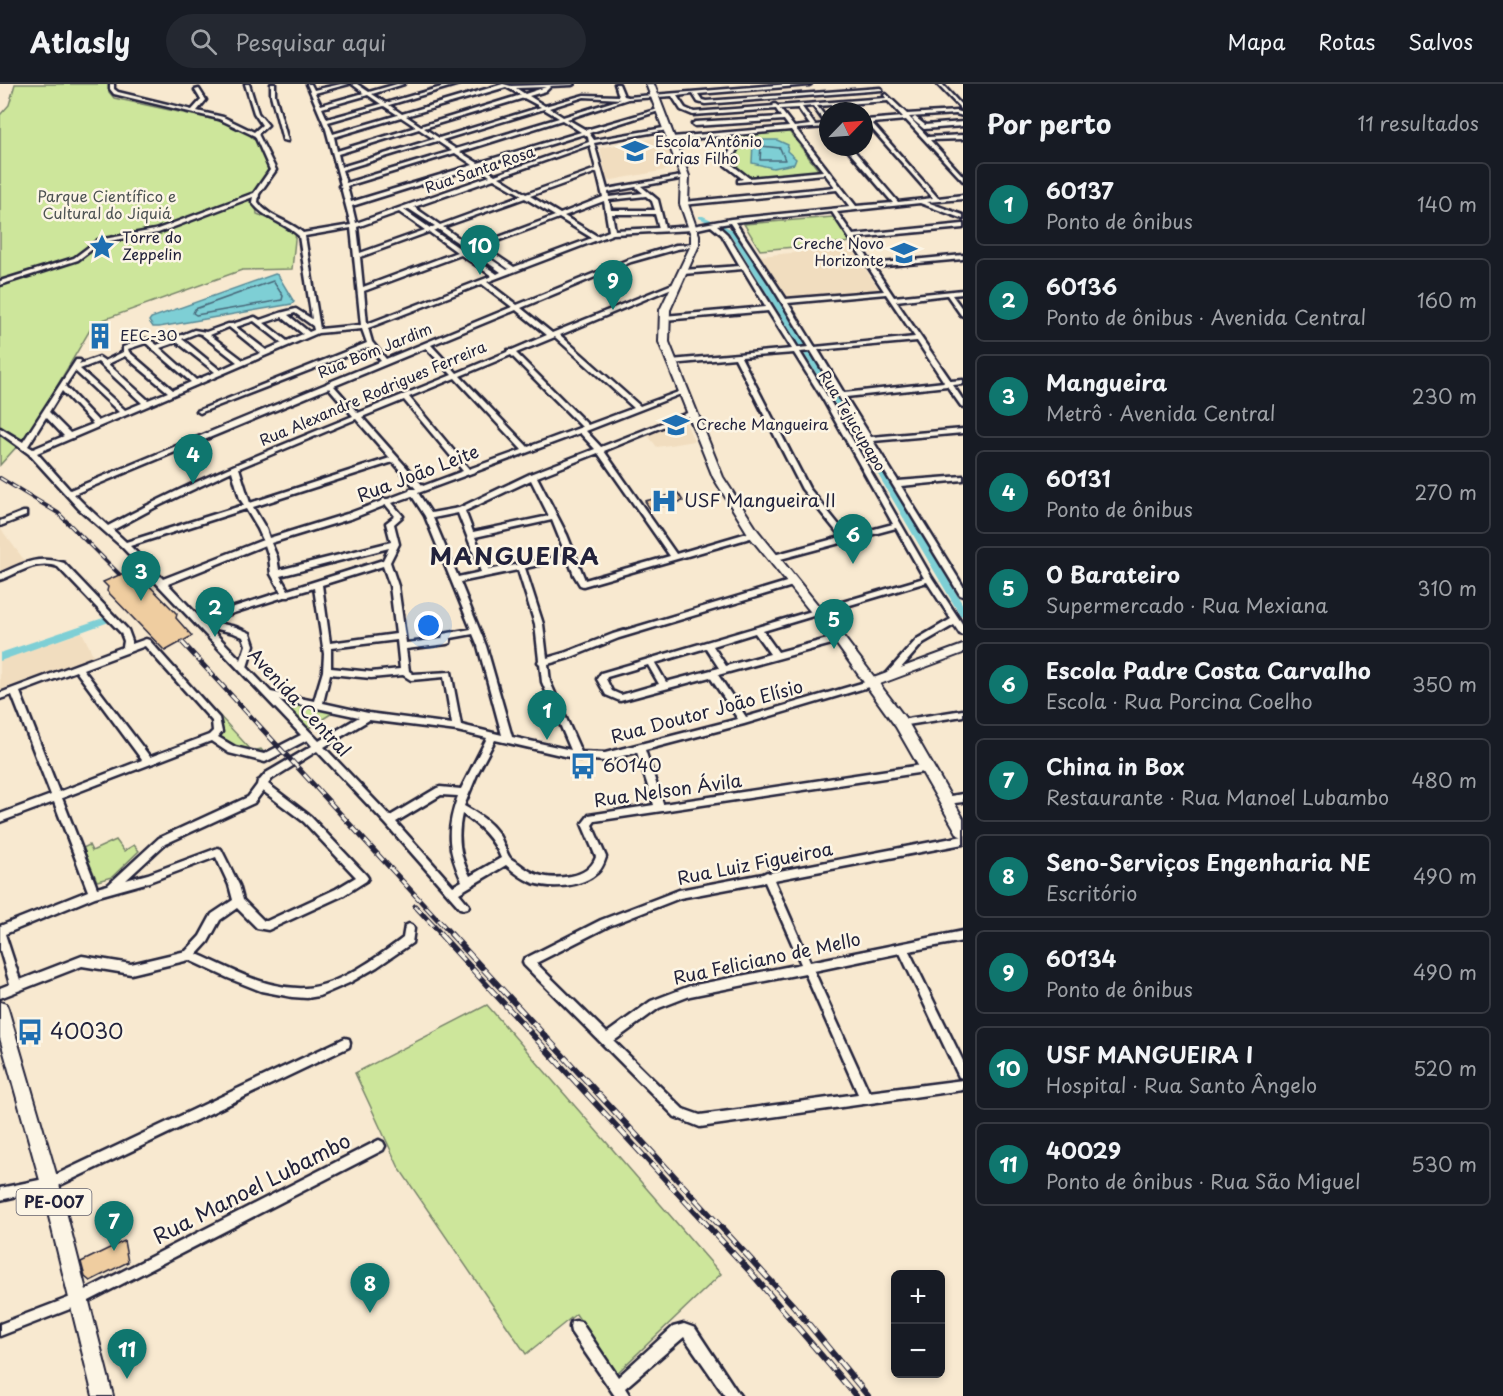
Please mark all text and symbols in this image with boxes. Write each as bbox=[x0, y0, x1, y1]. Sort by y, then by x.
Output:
search box bbox=[166, 14, 586, 68]
text: Atlasly bbox=[30, 20, 130, 63]
icon: search bbox=[187, 25, 220, 58]
text: Pesquisar aqui bbox=[235, 25, 386, 58]
text: Mapa bbox=[1228, 25, 1285, 57]
text: Rotas bbox=[1318, 25, 1375, 57]
text: Salvos bbox=[1408, 25, 1473, 57]
north arrow bbox=[819, 102, 873, 156]
text: Por perto bbox=[987, 104, 1111, 143]
text: 11 resultados bbox=[1358, 108, 1479, 138]
place label: Escola Antônio Farias Filho bbox=[655, 129, 762, 169]
school or university icon: Escola Antônio Farias Filho bbox=[620, 136, 650, 166]
street label: Rua Santa Rosa bbox=[421, 139, 538, 198]
text: 60137 bbox=[1046, 173, 1114, 206]
park label: Parque Científico e Cultural do Jiquiá bbox=[38, 184, 176, 224]
text: 1 bbox=[1004, 189, 1013, 219]
text: 140 m bbox=[1417, 189, 1477, 219]
text: Ponto de ônibus bbox=[1046, 206, 1193, 236]
place label: Torre do Zeppelin bbox=[122, 225, 182, 265]
pin: 10 bbox=[460, 226, 500, 275]
place label: Creche Novo Horizonte bbox=[793, 231, 884, 271]
place icon: Torre do Zeppelin bbox=[87, 232, 117, 262]
school or university icon: Creche Novo Horizonte bbox=[889, 238, 919, 268]
pin: 9 bbox=[594, 260, 632, 310]
text: 60136 bbox=[1046, 269, 1117, 302]
text: 2 bbox=[1001, 285, 1016, 315]
text: 160 m bbox=[1417, 285, 1477, 315]
text: Ponto de ônibus · Avenida Central bbox=[1046, 302, 1366, 332]
street label: Rua Bom Jardim bbox=[314, 316, 435, 383]
building icon: EEC-30 bbox=[85, 321, 115, 351]
place label: EEC-30 bbox=[120, 323, 178, 346]
street label: Rua Alexandre Rodrigues Ferreira bbox=[255, 334, 490, 451]
street label: Rua Tejucupapo bbox=[814, 365, 892, 475]
text: Mangueira bbox=[1046, 365, 1167, 398]
text: 3 bbox=[1002, 381, 1015, 411]
text: 230 m bbox=[1412, 381, 1477, 411]
text: Metrô · Avenida Central bbox=[1046, 398, 1275, 428]
school or university icon: Creche Mangueira bbox=[661, 410, 691, 440]
place label: Creche Mangueira bbox=[696, 412, 829, 435]
pin: 4 bbox=[174, 434, 212, 484]
street label: Rua João Leite bbox=[353, 437, 482, 508]
text: 60131 bbox=[1046, 461, 1111, 494]
text: 4 bbox=[1002, 477, 1015, 507]
text: 270 m bbox=[1414, 477, 1477, 507]
hospital icon: USF Mangueira II bbox=[649, 486, 679, 516]
place label: USF Mangueira II bbox=[684, 486, 836, 513]
text: Ponto de ônibus bbox=[1046, 494, 1193, 524]
pin: 6 bbox=[834, 514, 872, 564]
district label: MANGUEIRA bbox=[429, 537, 601, 573]
pin: 3 bbox=[122, 552, 160, 601]
text: O Barateiro bbox=[1046, 557, 1180, 590]
text: 5 bbox=[1002, 573, 1015, 603]
text: 310 m bbox=[1417, 573, 1477, 603]
pin: 2 bbox=[196, 588, 234, 637]
text: Supermercado · Rua Mexiana bbox=[1046, 590, 1328, 620]
pin: 5 bbox=[814, 600, 854, 649]
your location bbox=[414, 611, 443, 640]
street label: Avenida Central bbox=[242, 642, 358, 762]
text: Escola Padre Costa Carvalho bbox=[1046, 653, 1371, 686]
text: 6 bbox=[1001, 669, 1016, 699]
text: 350 m bbox=[1412, 669, 1477, 699]
street label: Rua Doutor João Elísio bbox=[607, 672, 806, 749]
text: Escola · Rua Porcina Coelho bbox=[1046, 686, 1313, 716]
pin: 1 bbox=[528, 690, 566, 740]
text: China in Box bbox=[1046, 749, 1184, 782]
bus stop icon: 60140 bbox=[568, 751, 598, 781]
place label: 60140 bbox=[603, 751, 662, 778]
text: 7 bbox=[1003, 765, 1014, 795]
text: 480 m bbox=[1412, 765, 1477, 795]
street label: Rua Nelson Ávila bbox=[592, 766, 744, 813]
text: Restaurante · Rua Manoel Lubambo bbox=[1046, 782, 1389, 812]
street label: Rua Luiz Figueiroa bbox=[675, 834, 835, 891]
text: Seno-Serviços Engenharia NE bbox=[1046, 845, 1371, 878]
text: 8 bbox=[1002, 861, 1015, 891]
text: 490 m bbox=[1413, 861, 1477, 891]
text: Escritório bbox=[1046, 878, 1137, 908]
street label: Rua Feliciano de Mello bbox=[671, 924, 863, 991]
text: 60134 bbox=[1046, 941, 1117, 974]
text: 9 bbox=[1003, 957, 1014, 987]
text: 490 m bbox=[1413, 957, 1477, 987]
text: Ponto de ônibus bbox=[1046, 974, 1193, 1004]
place label: 40030 bbox=[50, 1014, 123, 1046]
bus stop icon: 40030 bbox=[15, 1017, 45, 1047]
text: USF MANGUEIRA I bbox=[1046, 1037, 1253, 1070]
text: 10 bbox=[996, 1053, 1021, 1083]
text: 520 m bbox=[1413, 1053, 1477, 1083]
text: Hospital · Rua Santo Ângelo bbox=[1046, 1070, 1317, 1100]
street label: Rua Manoel Lubambo bbox=[147, 1123, 356, 1251]
text: 40029 bbox=[1046, 1133, 1121, 1166]
text: 11 bbox=[999, 1149, 1018, 1179]
text: 530 m bbox=[1411, 1149, 1477, 1179]
text: Ponto de ônibus · Rua São Miguel bbox=[1046, 1166, 1360, 1196]
road number: PE-007 bbox=[16, 1189, 92, 1215]
pin: 7 bbox=[94, 1202, 134, 1251]
pin: 8 bbox=[350, 1264, 389, 1313]
map controls bbox=[891, 1270, 945, 1378]
button: + bbox=[891, 1270, 945, 1324]
button: − bbox=[891, 1324, 945, 1378]
pin: 11 bbox=[108, 1330, 146, 1379]

